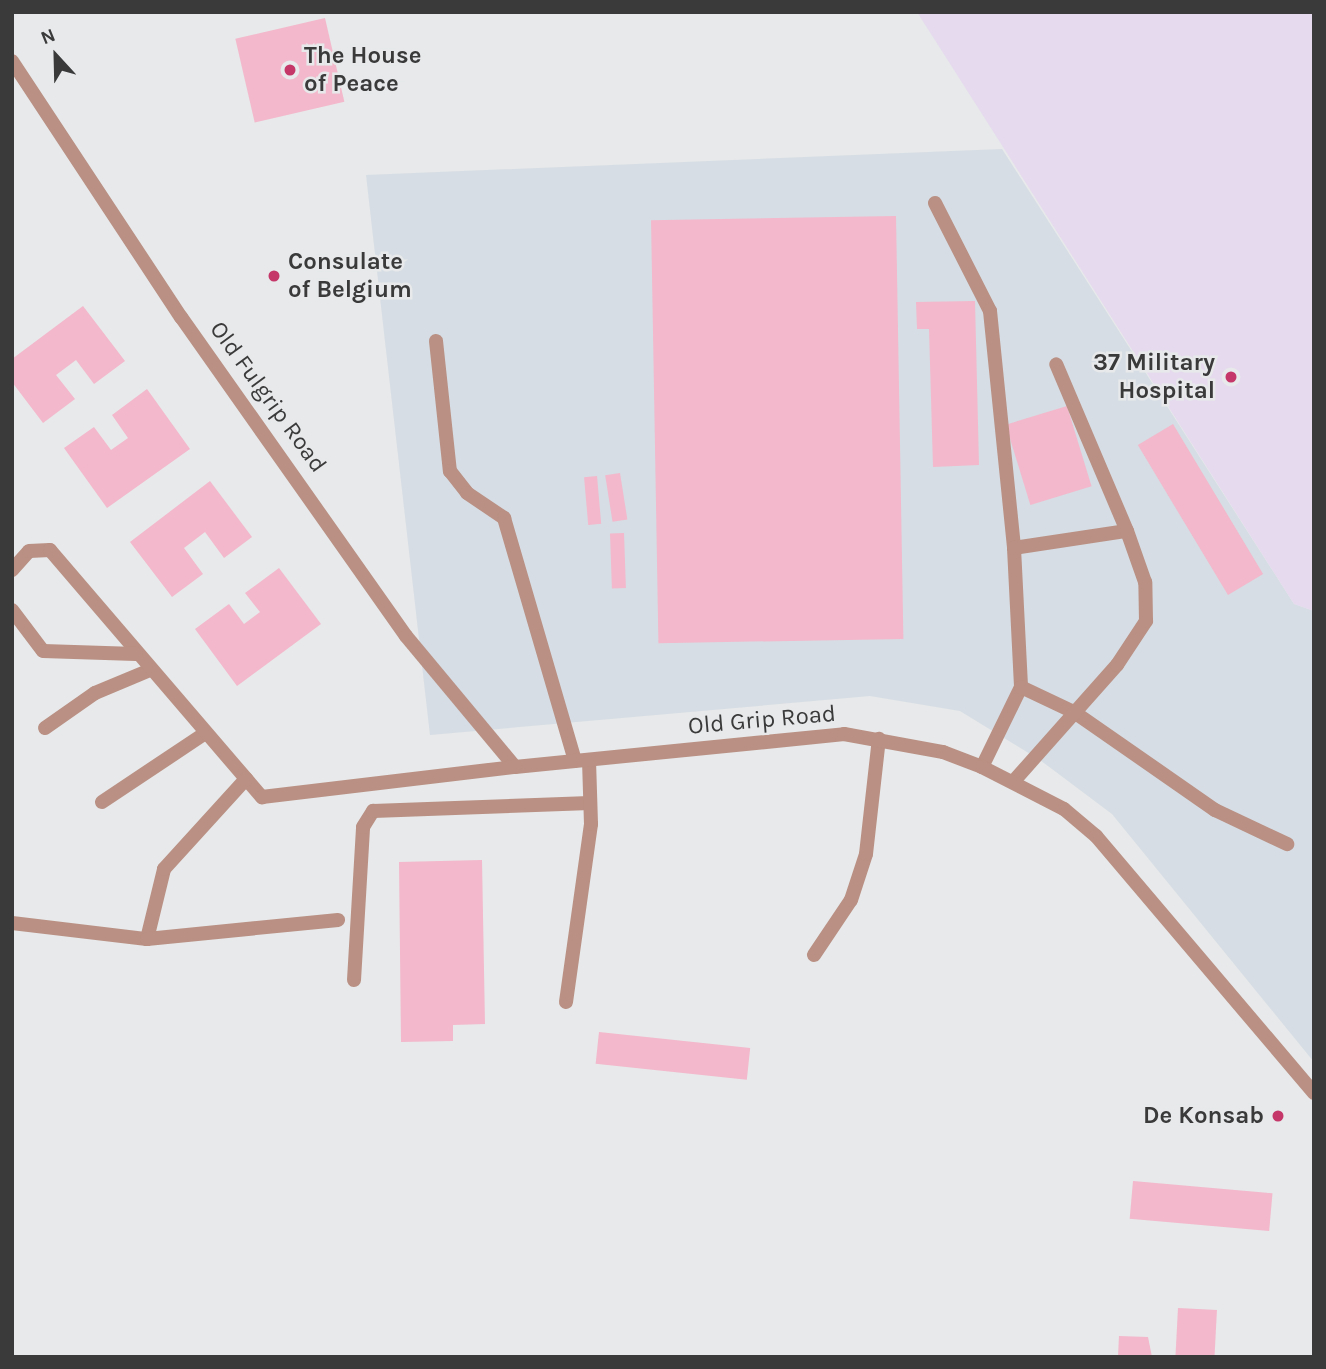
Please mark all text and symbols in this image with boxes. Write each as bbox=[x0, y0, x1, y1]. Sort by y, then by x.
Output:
north arrow bbox=[21, 21, 91, 91]
text: N bbox=[38, 24, 59, 49]
place label: The House of Peace bbox=[304, 42, 421, 98]
marker: The House of Peace bbox=[282, 62, 298, 78]
place label: Consulate of Belgium bbox=[288, 248, 412, 304]
marker: Consulate of Belgium bbox=[266, 268, 282, 284]
street label: Old Fulgrip Road bbox=[204, 316, 332, 478]
place label: 37 Military Hospital bbox=[1093, 349, 1215, 405]
marker: 37 Military Hospital bbox=[1221, 367, 1241, 387]
street label: Old Grip Road bbox=[687, 699, 837, 741]
place label: De Konsab bbox=[1143, 1102, 1264, 1130]
marker: De Konsab bbox=[1270, 1108, 1286, 1124]

